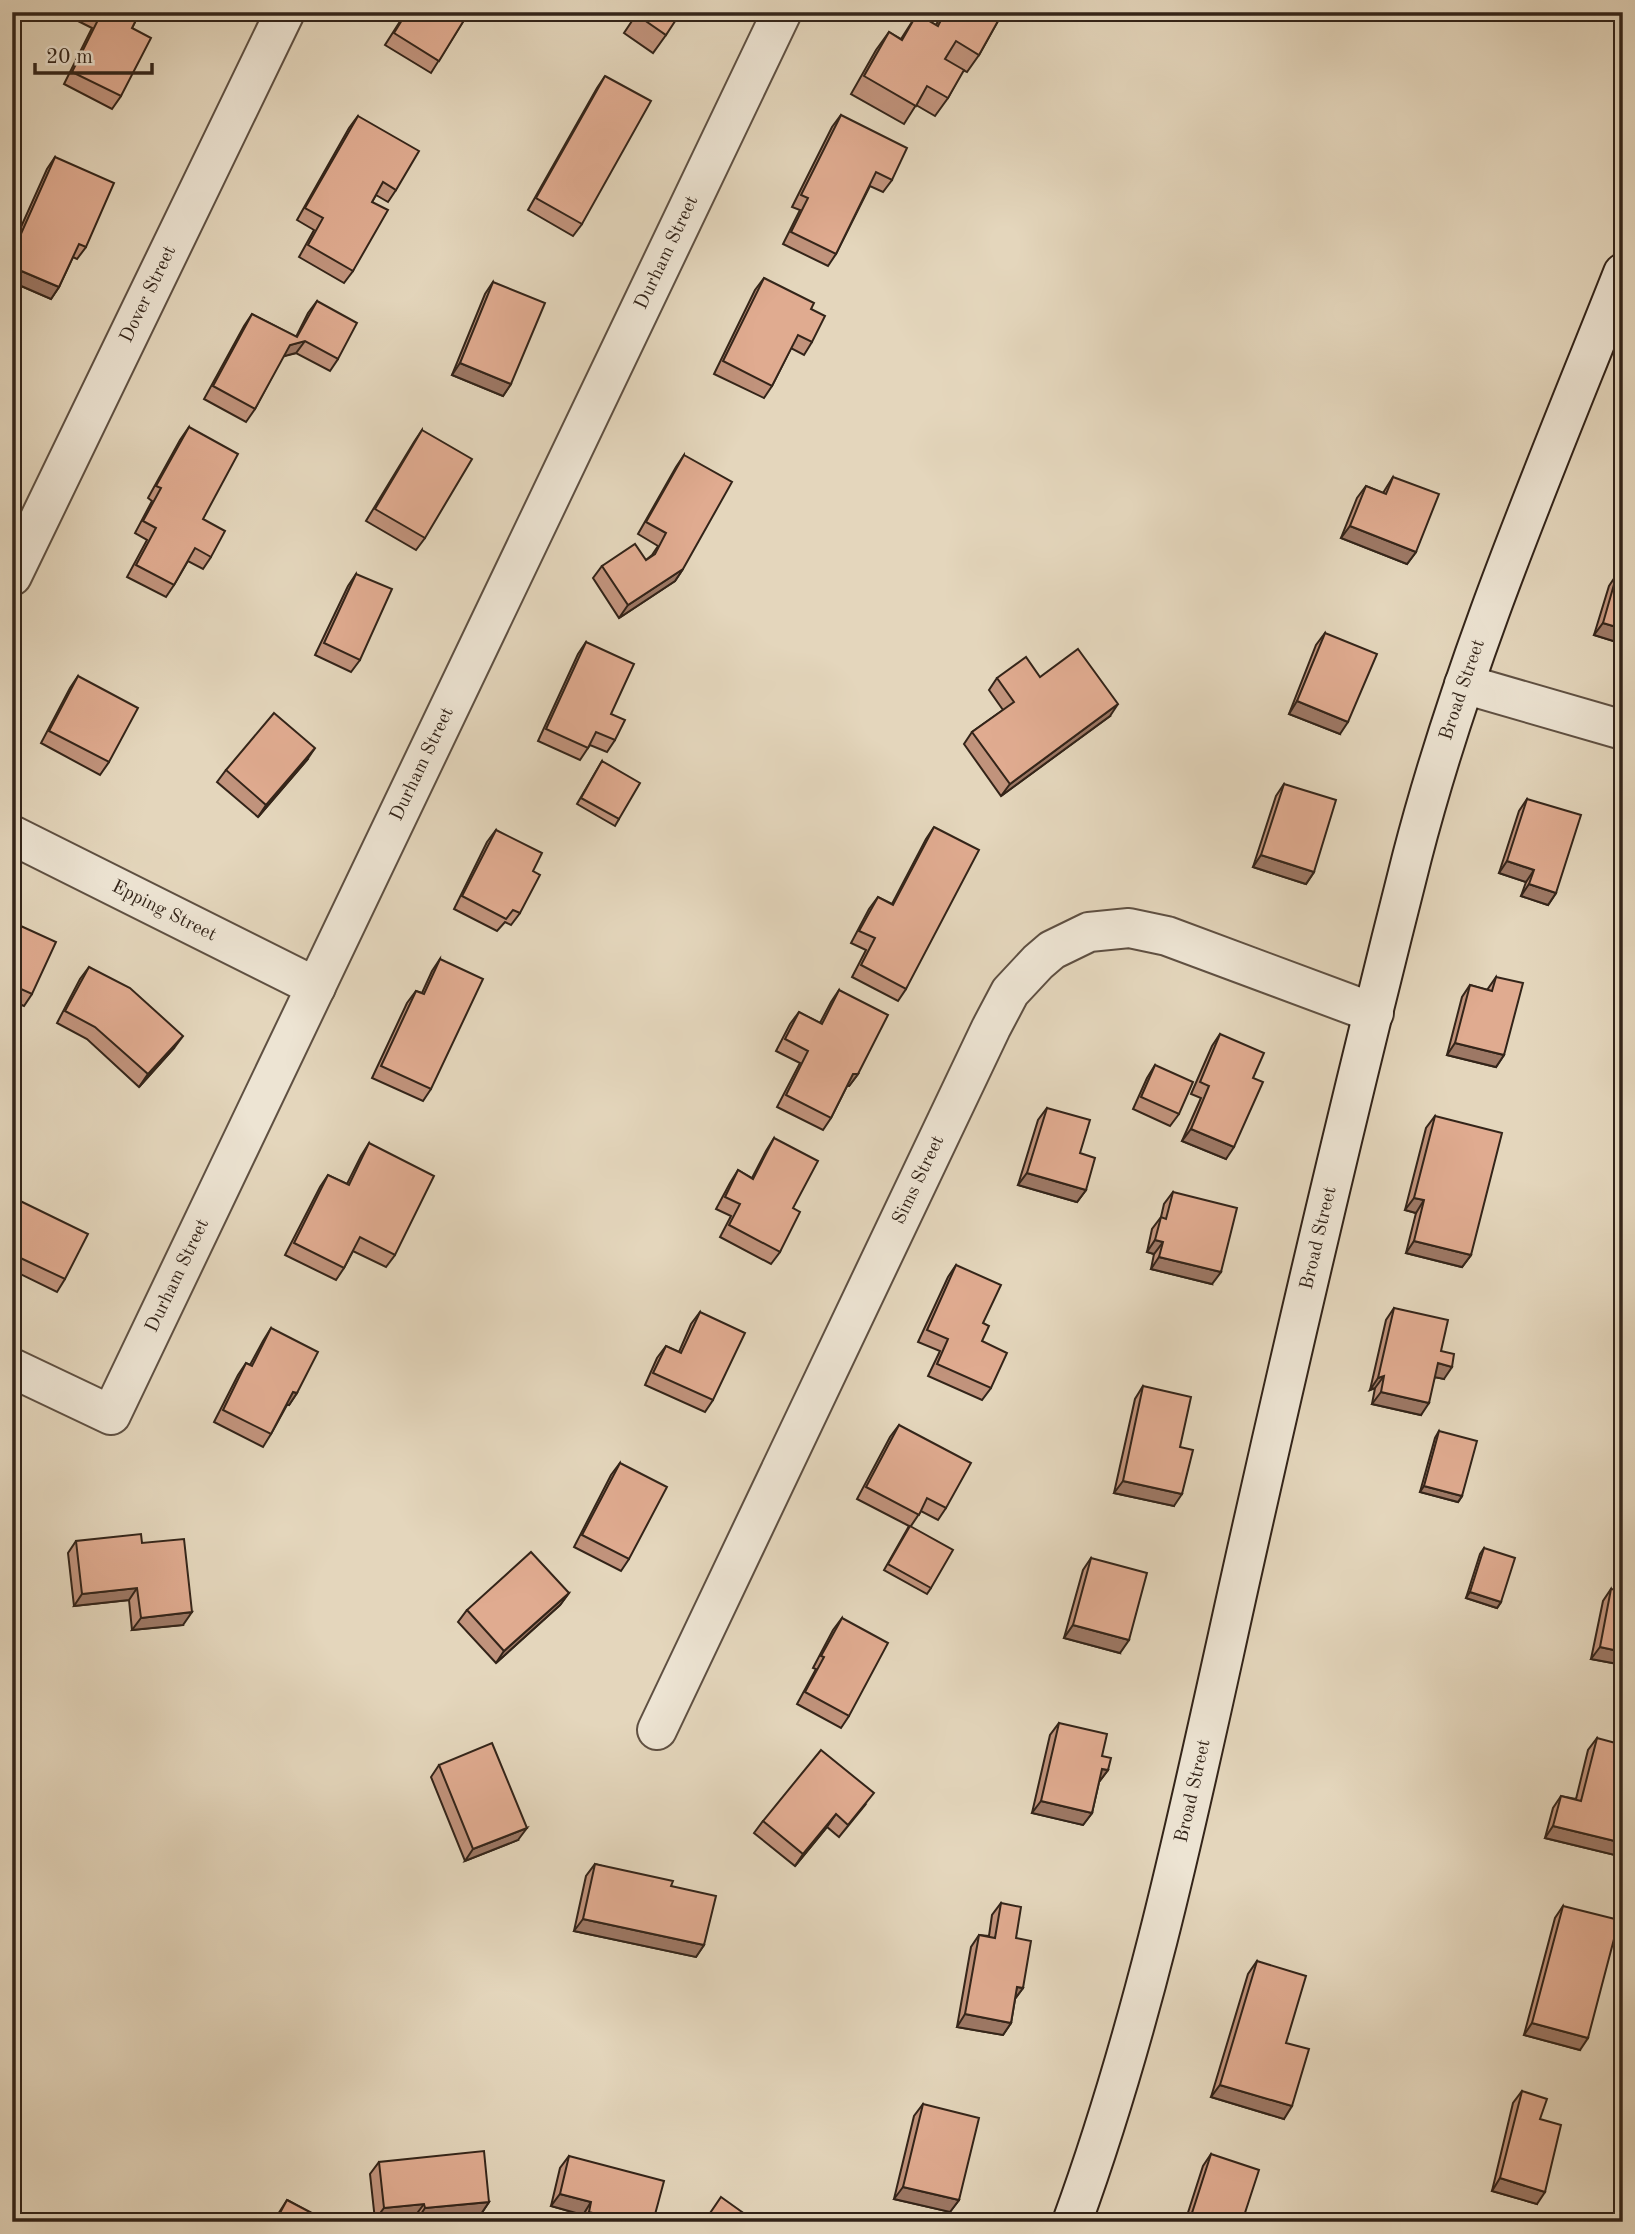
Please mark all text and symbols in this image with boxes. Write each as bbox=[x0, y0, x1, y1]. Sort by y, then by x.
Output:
scale bar bbox=[35, 32, 152, 76]
text: 20 m bbox=[46, 47, 93, 68]
street label: Durham Street bbox=[632, 193, 702, 312]
street label: Dover Street bbox=[117, 243, 180, 346]
street label: Broad Street bbox=[1437, 637, 1489, 743]
street label: Durham Street bbox=[387, 704, 457, 824]
street label: Epping Street bbox=[109, 877, 219, 945]
street label: Sims Street bbox=[889, 1133, 948, 1227]
street label: Broad Street bbox=[1297, 1185, 1340, 1292]
street label: Durham Street bbox=[142, 1216, 213, 1335]
street label: Broad Street bbox=[1172, 1738, 1214, 1845]

